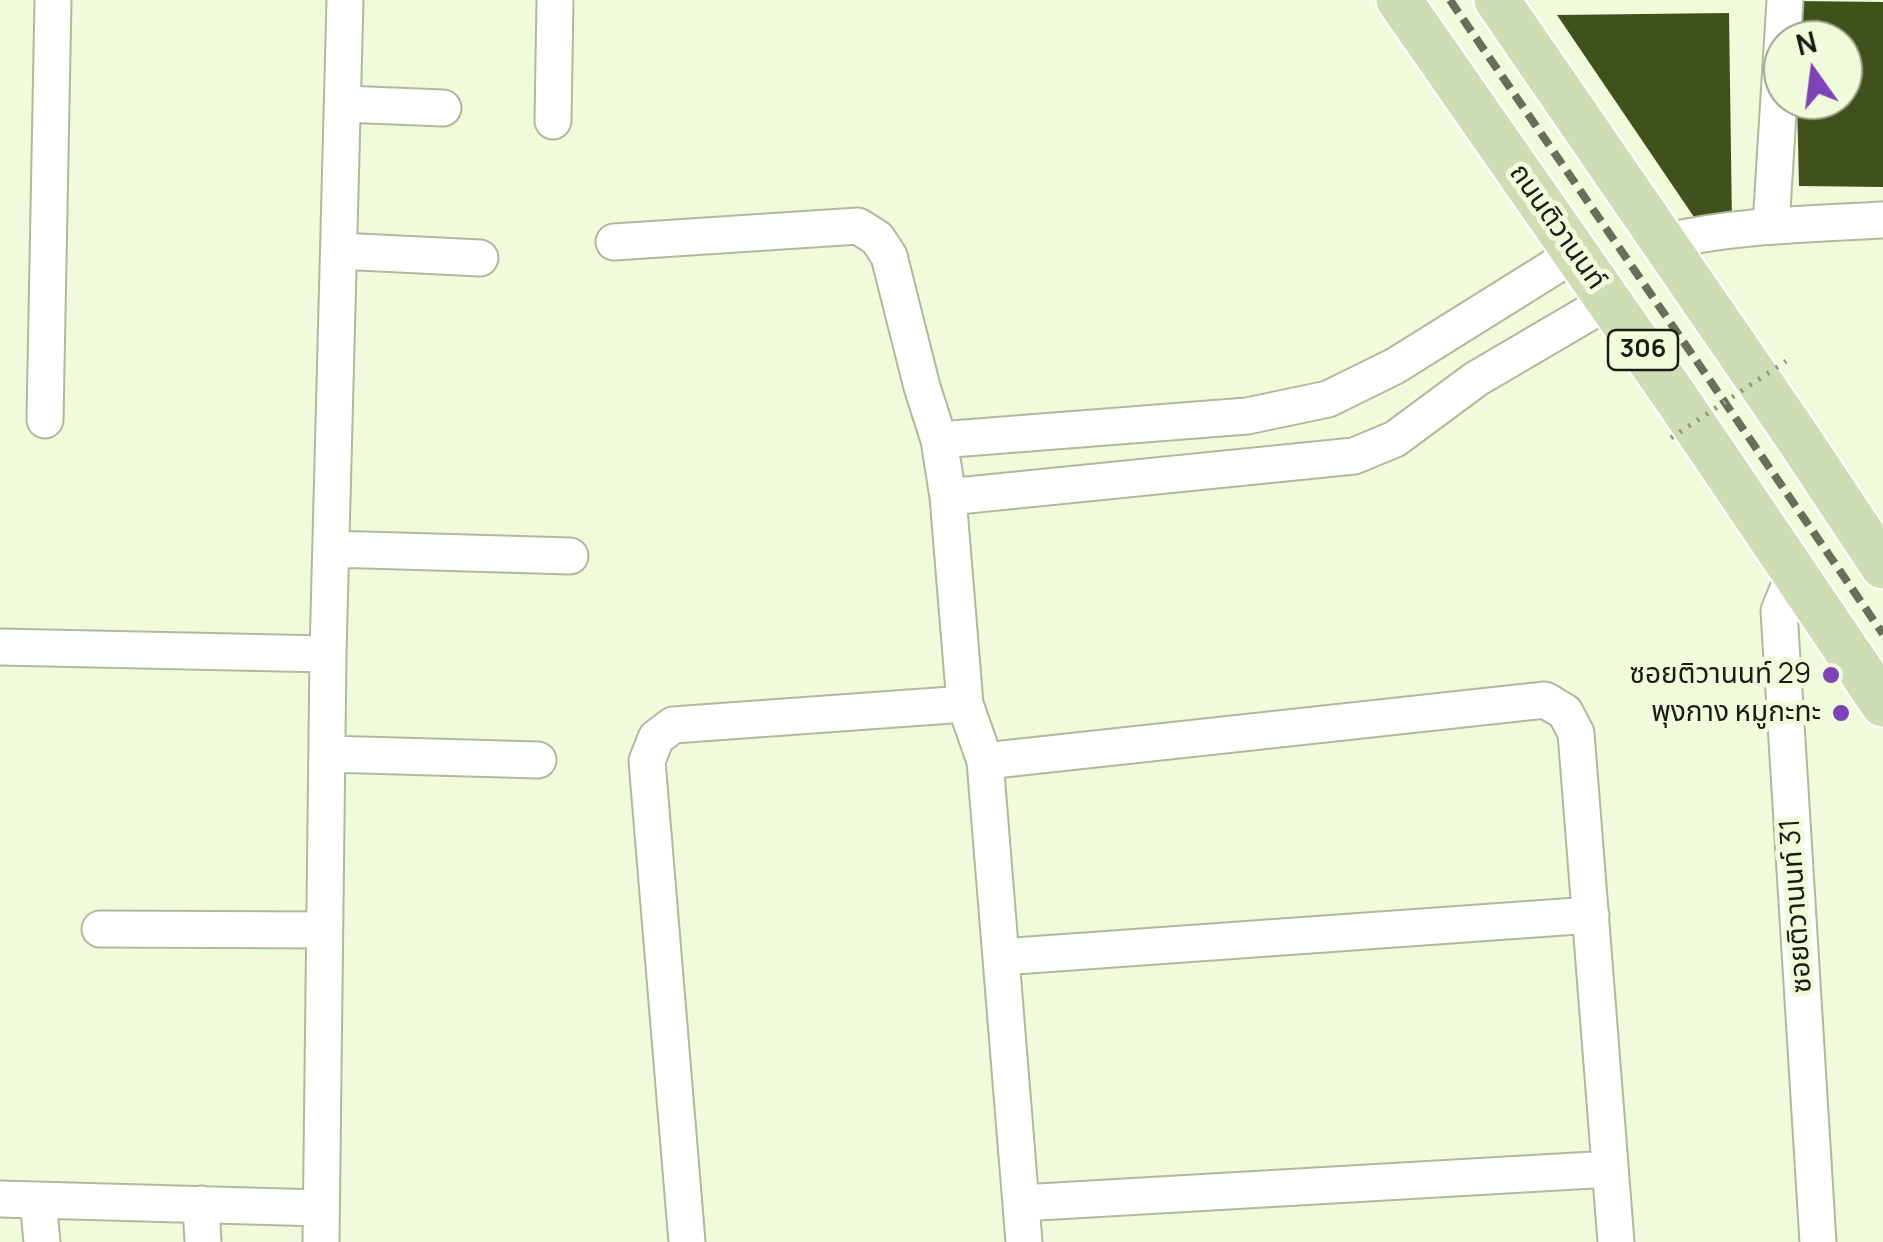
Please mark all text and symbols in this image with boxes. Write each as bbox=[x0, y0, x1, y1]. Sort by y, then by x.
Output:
north arrow bbox=[1763, 20, 1863, 120]
text: N bbox=[1792, 22, 1821, 64]
street label: ถนนติวานนท์ bbox=[1502, 158, 1612, 296]
road number: 306 bbox=[1608, 330, 1678, 370]
place label: ซอยติวานนท์ 29 bbox=[1629, 658, 1811, 692]
marker: ซอยติวานนท์ 29 bbox=[1820, 664, 1842, 686]
place label: พุงกาง หมูกะทะ bbox=[1651, 696, 1821, 730]
marker: พุงกาง หมูกะทะ bbox=[1830, 702, 1852, 724]
street label: ซอยติวานนท์ 31 bbox=[1774, 818, 1820, 994]

